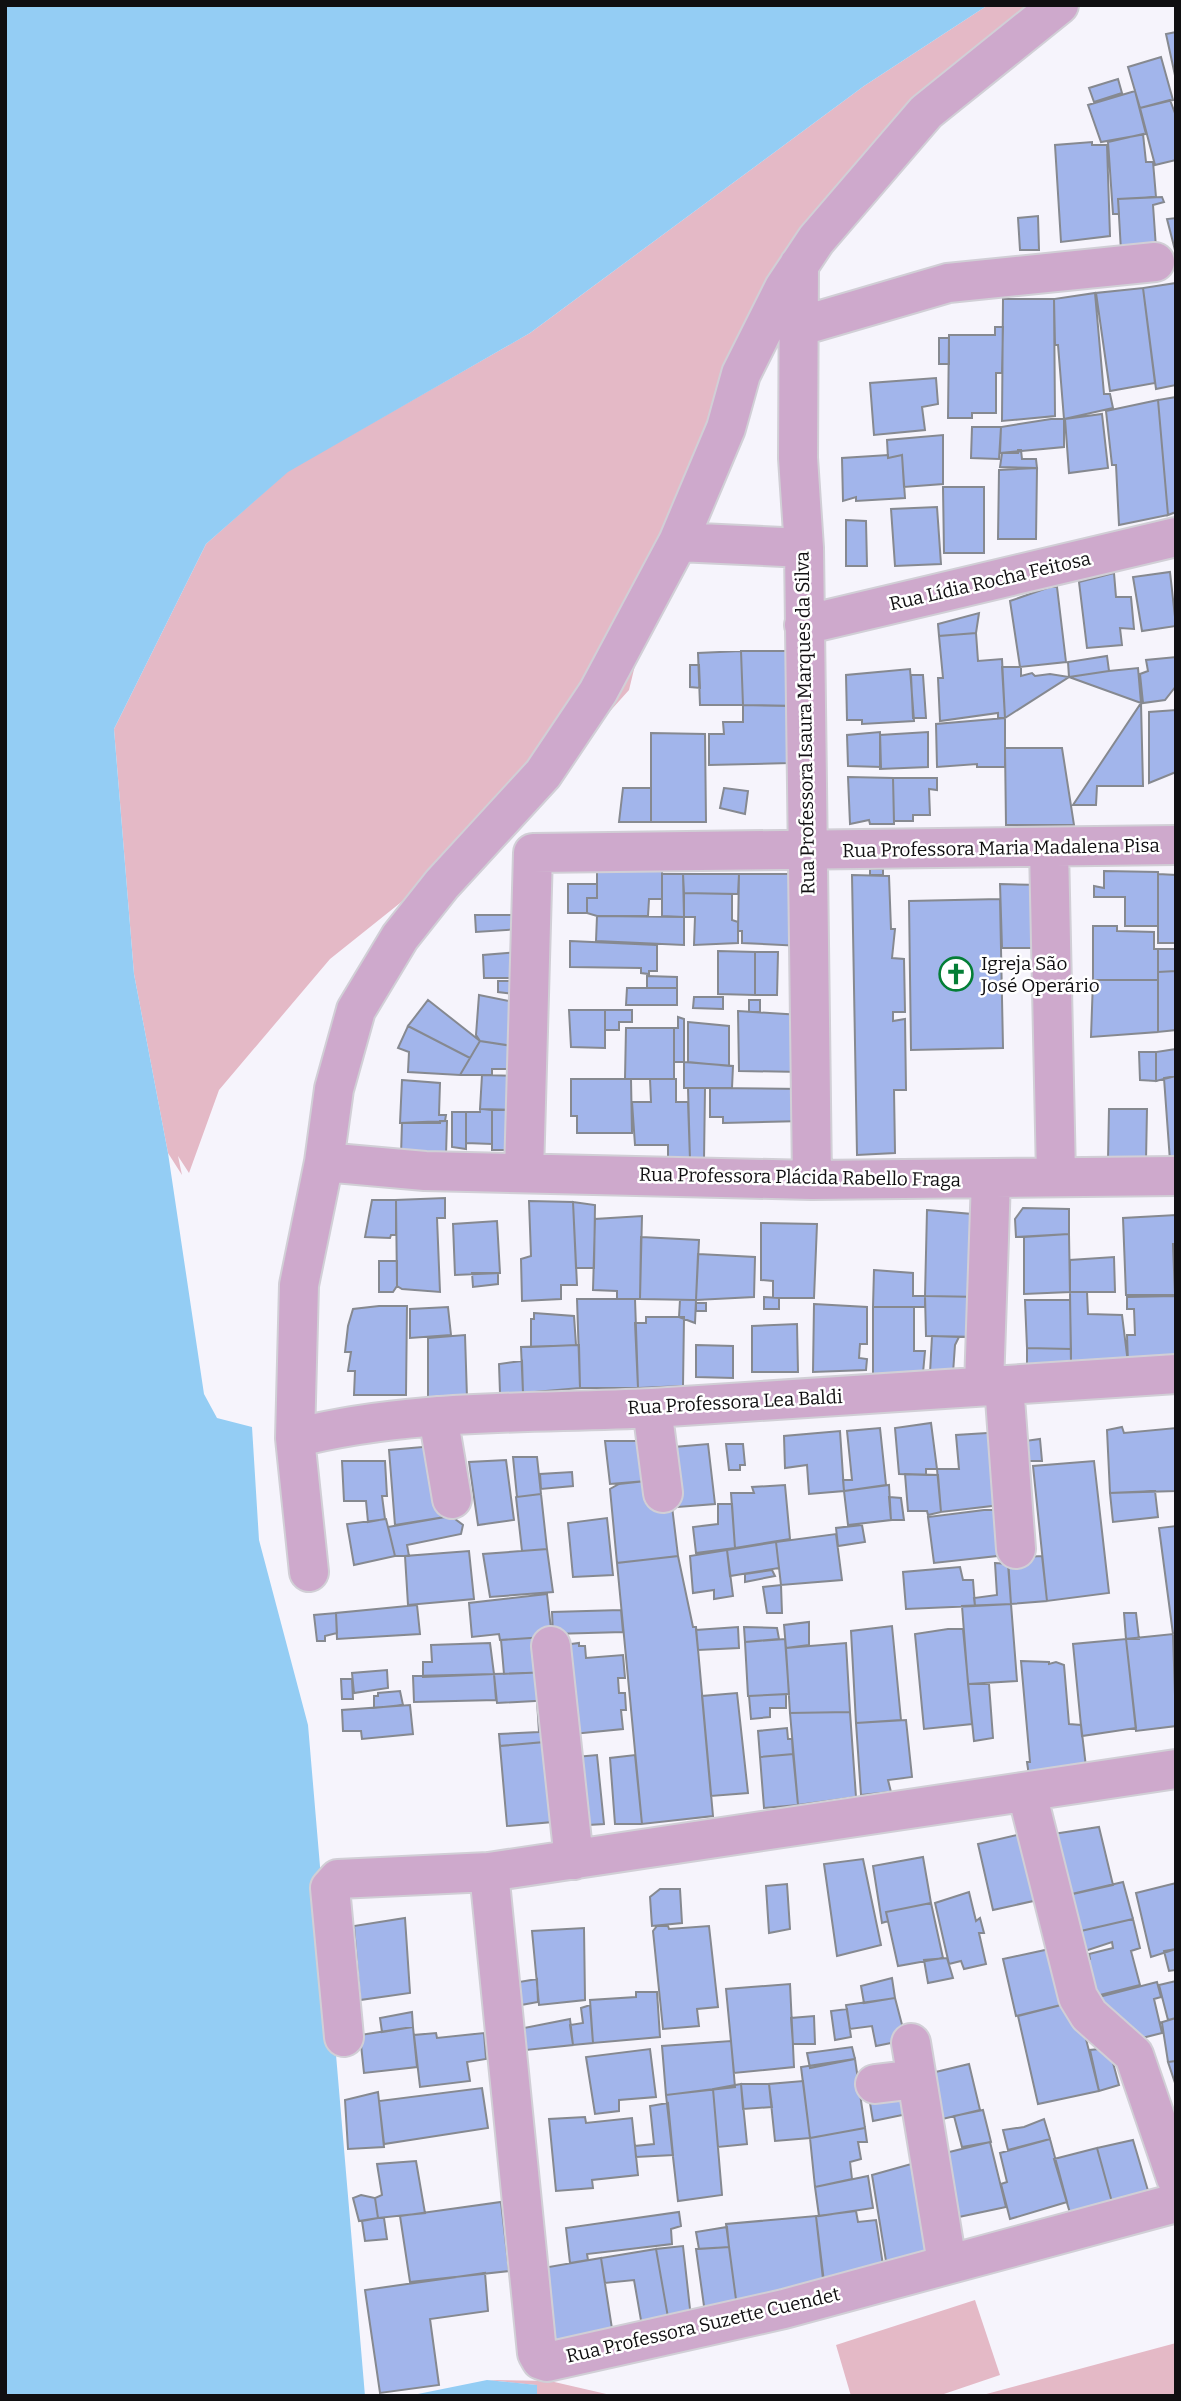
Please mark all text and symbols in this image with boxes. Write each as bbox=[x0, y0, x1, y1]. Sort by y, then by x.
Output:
street label: Rua Lídia Rocha Feitosa bbox=[887, 546, 1094, 615]
street label: Rua Professora Isaura Marques da Silva bbox=[790, 550, 819, 895]
street label: Rua Professora Maria Madalena Pisa bbox=[842, 834, 1161, 862]
place label: Igreja São José Operário bbox=[980, 952, 1100, 997]
church icon: Igreja São José Operário bbox=[937, 955, 975, 993]
street label: Rua Professora Plácida Rabello Fraga bbox=[639, 1163, 962, 1191]
street label: Rua Professora Lea Baldi bbox=[627, 1385, 844, 1419]
street label: Rua Professora Suzette Cuendet bbox=[564, 2282, 842, 2368]

